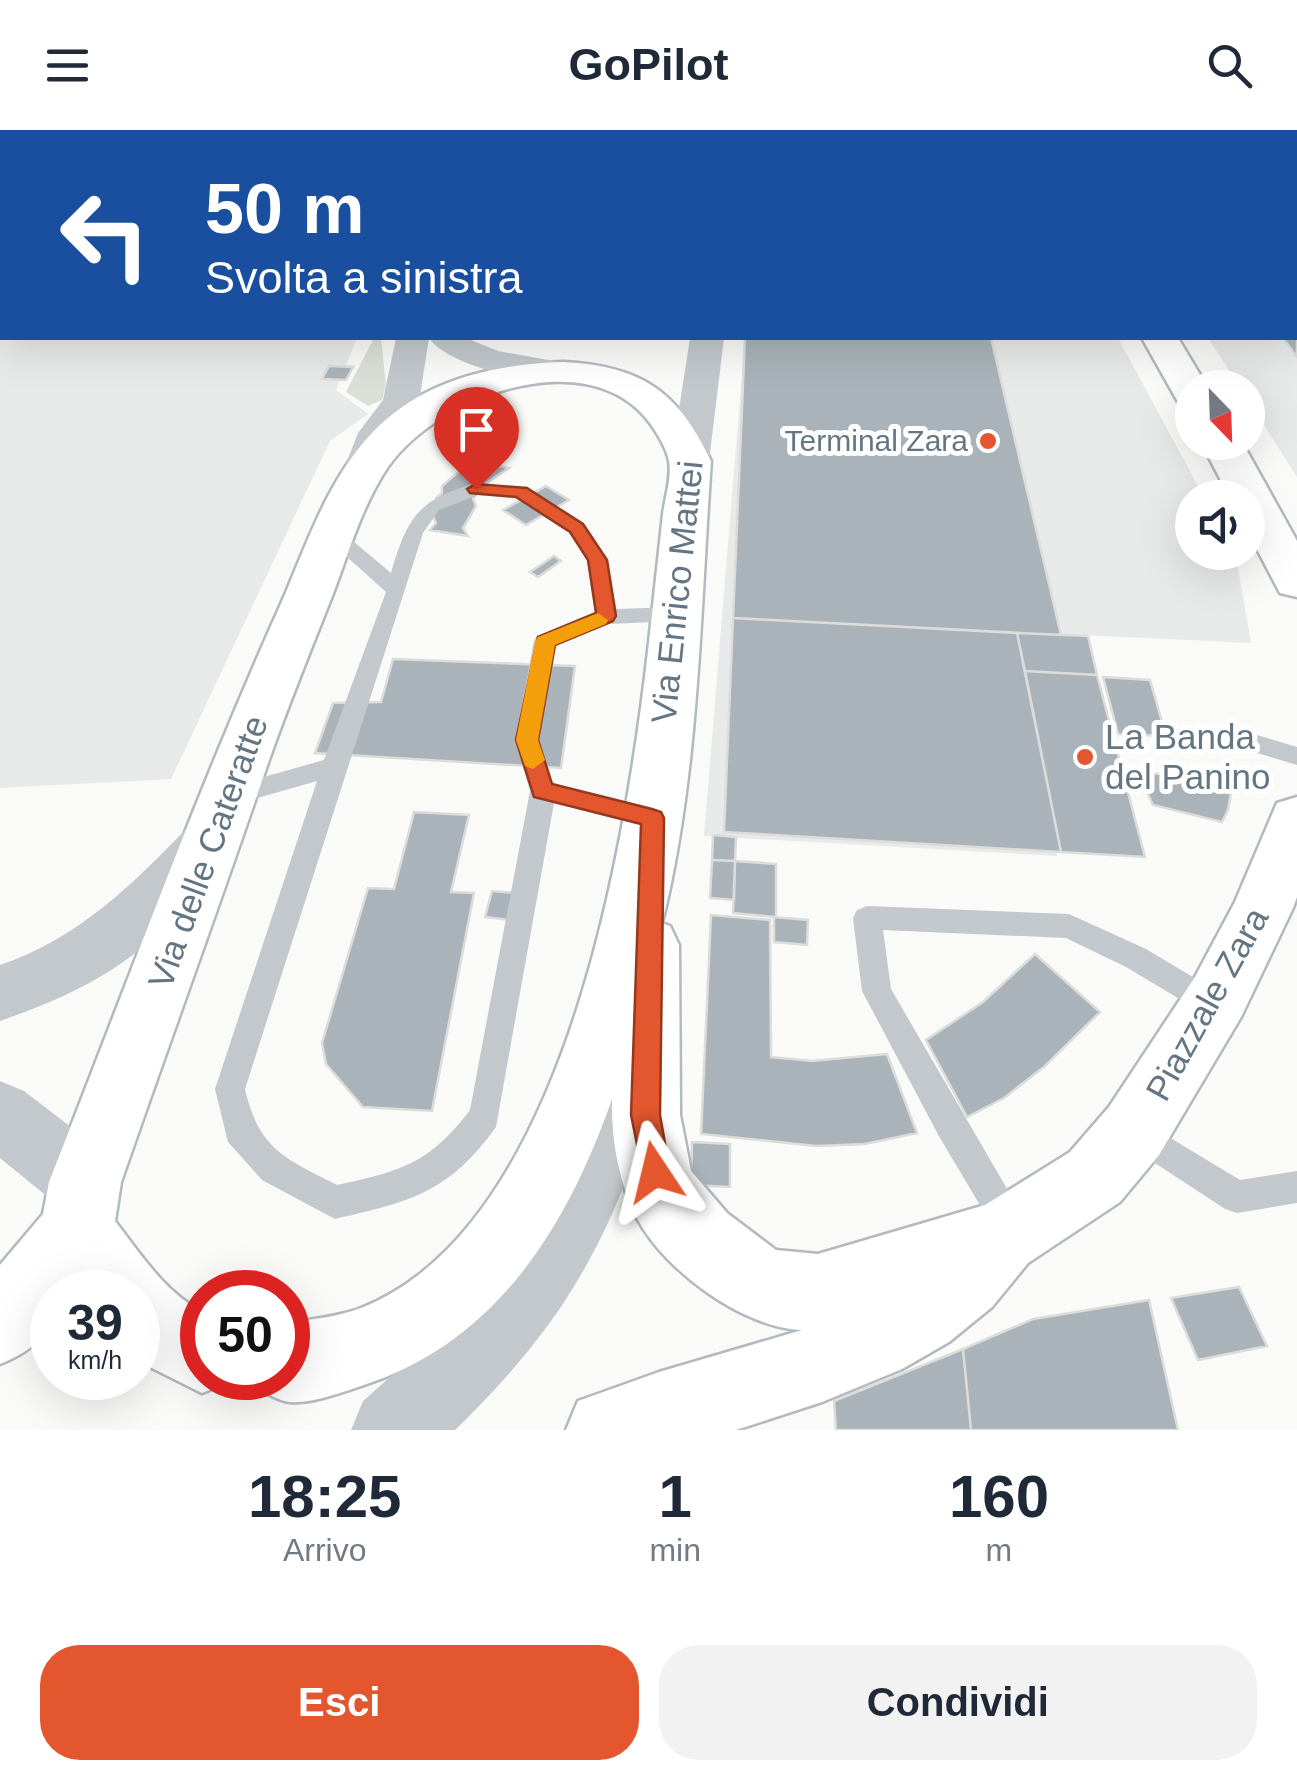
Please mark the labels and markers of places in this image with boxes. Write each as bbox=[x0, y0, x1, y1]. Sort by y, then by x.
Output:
pin bbox=[434, 387, 519, 490]
place label: Terminal Zara bbox=[785, 424, 968, 457]
marker: Terminal Zara bbox=[977, 430, 999, 452]
place label: La Banda del Panino bbox=[1105, 717, 1270, 796]
marker: La Banda del Panino bbox=[1074, 746, 1096, 768]

